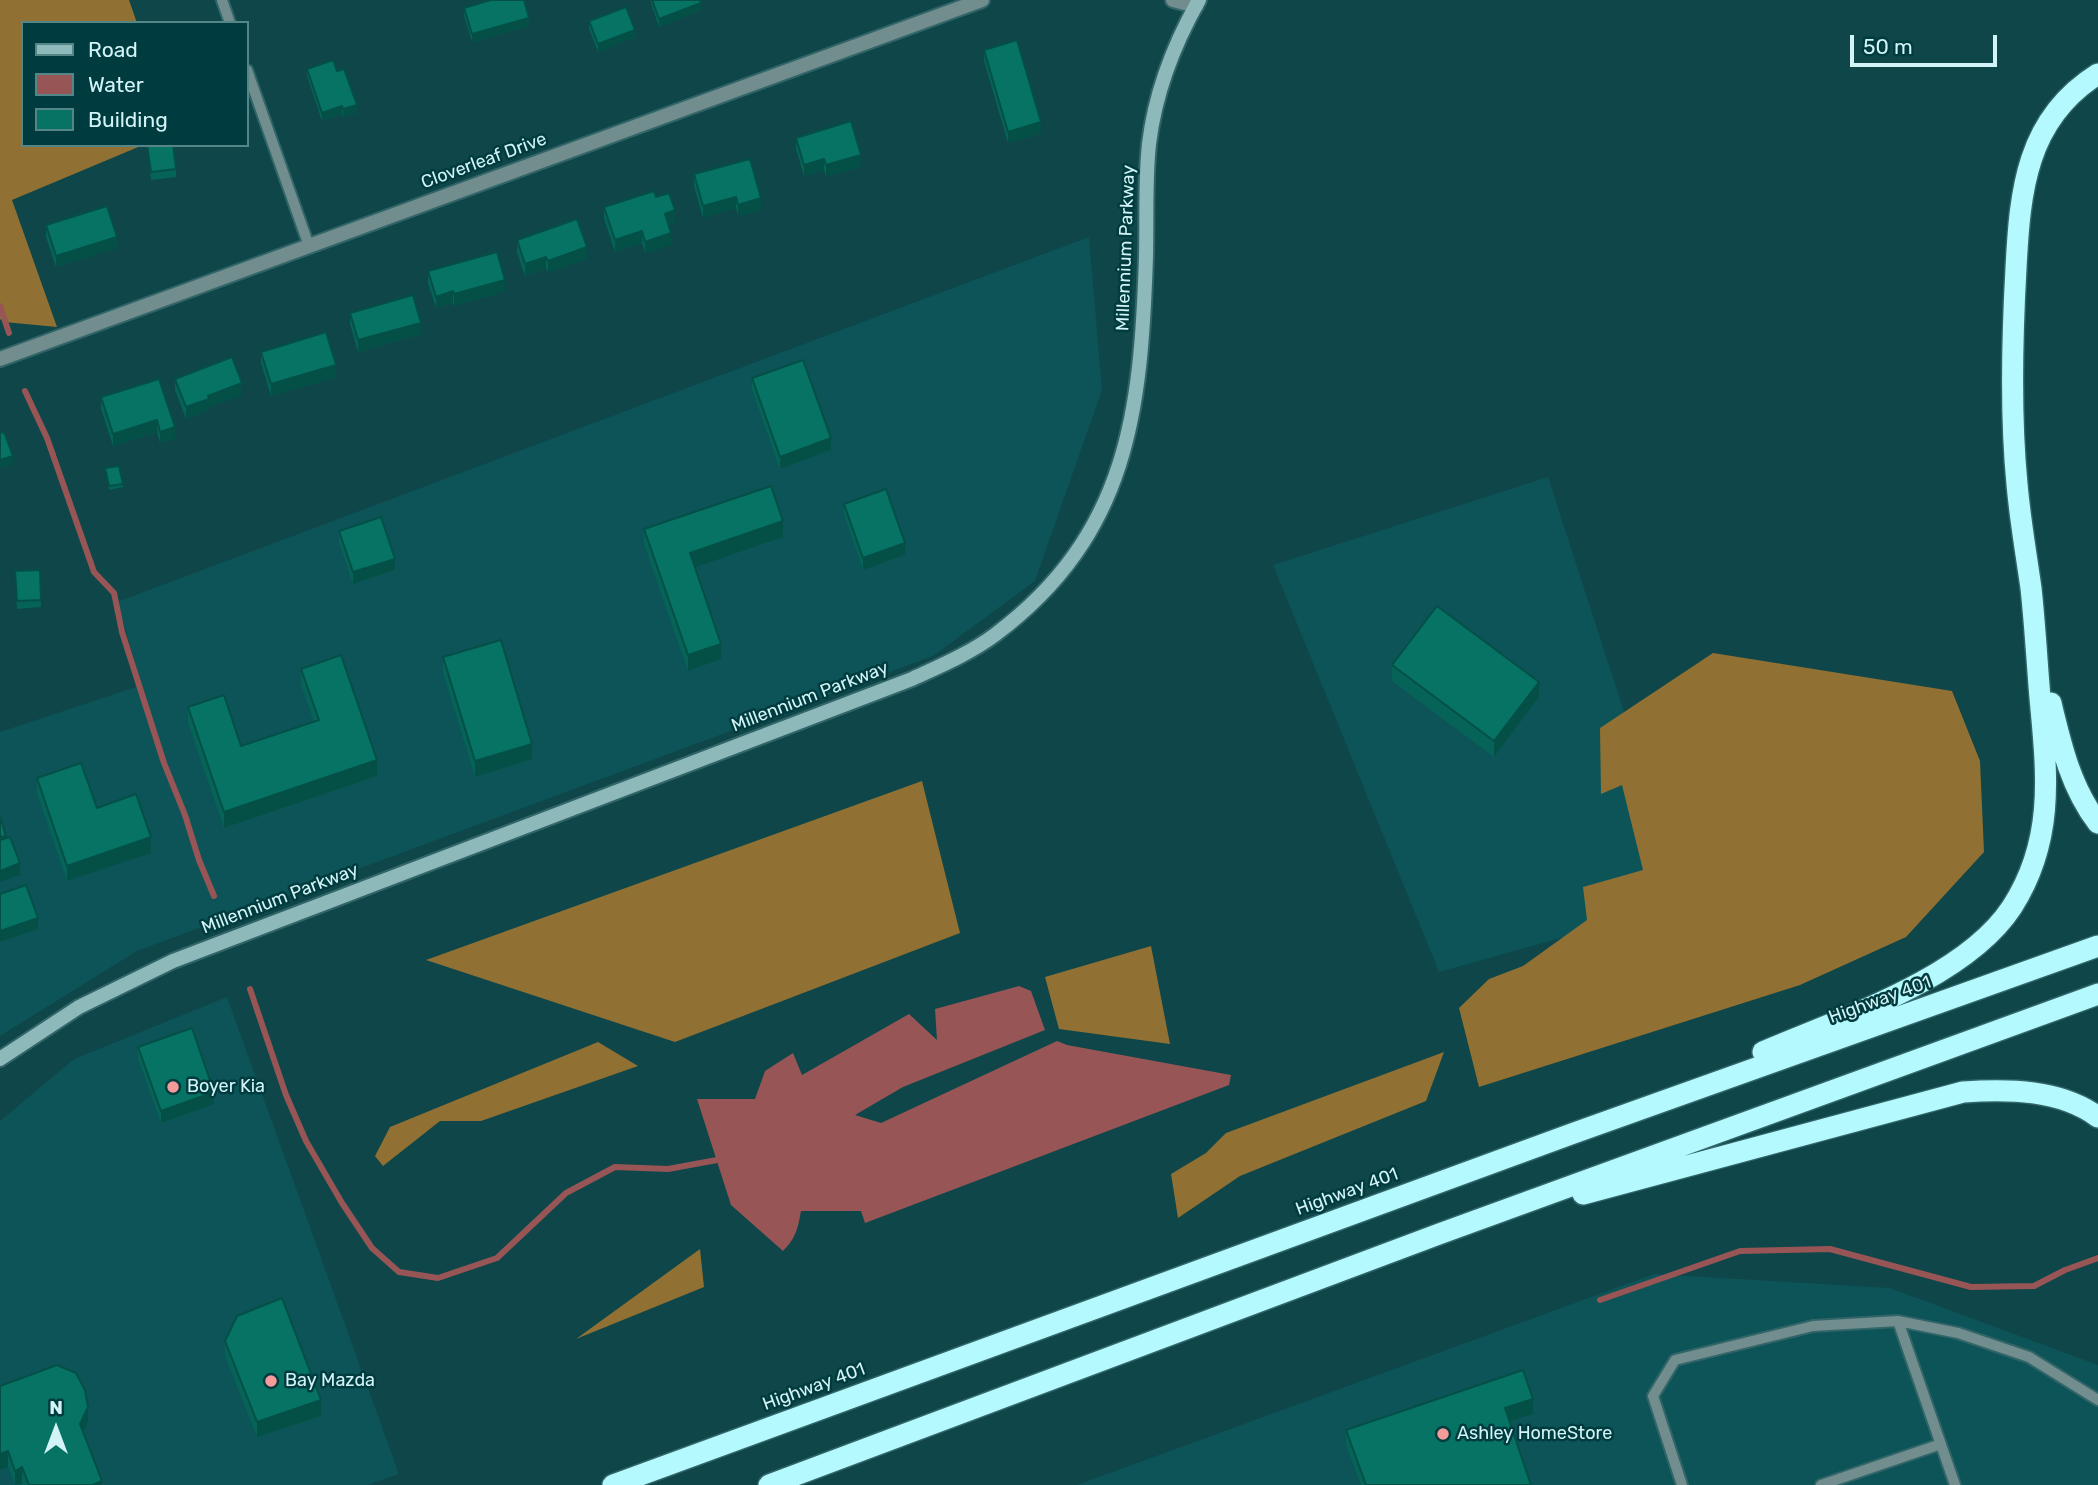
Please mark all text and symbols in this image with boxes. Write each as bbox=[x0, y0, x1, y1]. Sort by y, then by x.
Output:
legend bbox=[21, 21, 248, 147]
scale bar bbox=[1853, 21, 2000, 65]
text: 50 m bbox=[1863, 34, 1913, 59]
text: Road bbox=[88, 37, 138, 62]
text: Water bbox=[88, 72, 144, 97]
text: Building bbox=[88, 107, 168, 132]
street label: Cloverleaf Drive bbox=[418, 128, 550, 194]
street label: Millennium Parkway bbox=[1112, 165, 1140, 331]
street label: Millennium Parkway bbox=[729, 657, 891, 737]
street label: Millennium Parkway bbox=[199, 859, 361, 939]
street label: Highway 401 bbox=[1826, 971, 1934, 1029]
place label: Boyer Kia bbox=[187, 1076, 265, 1098]
marker: Boyer Kia bbox=[165, 1079, 181, 1095]
street label: Highway 401 bbox=[1293, 1163, 1401, 1221]
street label: Highway 401 bbox=[760, 1358, 868, 1416]
place label: Bay Mazda bbox=[285, 1370, 375, 1392]
marker: Bay Mazda bbox=[263, 1373, 279, 1389]
north arrow bbox=[21, 1394, 91, 1464]
text: N bbox=[49, 1396, 63, 1419]
place label: Ashley HomeStore bbox=[1457, 1423, 1612, 1445]
marker: Ashley HomeStore bbox=[1435, 1426, 1451, 1442]

